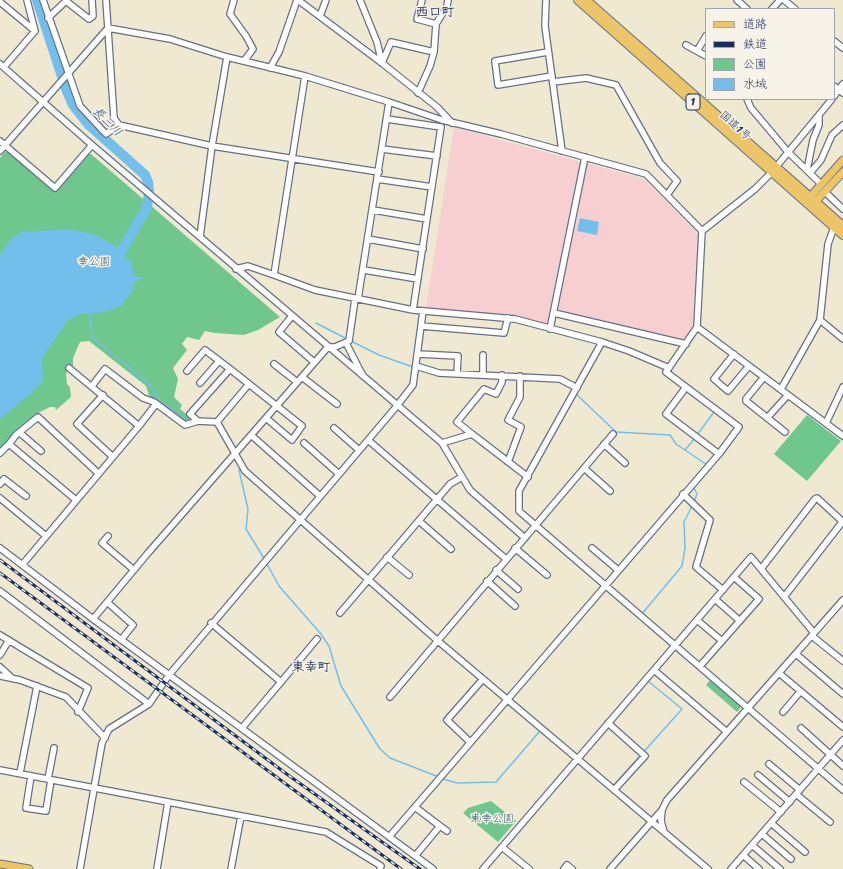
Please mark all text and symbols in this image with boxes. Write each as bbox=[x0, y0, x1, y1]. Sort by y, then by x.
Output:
district label: 西口町 bbox=[416, 5, 454, 21]
legend bbox=[705, 8, 835, 100]
text: 道路 bbox=[743, 13, 767, 35]
text: 鉄道 bbox=[743, 33, 767, 55]
text: 公園 bbox=[743, 53, 767, 75]
text: 水域 bbox=[743, 73, 767, 95]
road number: 1 bbox=[686, 94, 700, 110]
water label: 長三川 bbox=[89, 104, 125, 140]
street label: 国道1号 bbox=[717, 108, 753, 144]
park label: 幸公園 bbox=[78, 255, 110, 269]
district label: 東幸町 bbox=[292, 660, 330, 676]
park label: 東幸公園 bbox=[470, 812, 514, 826]

